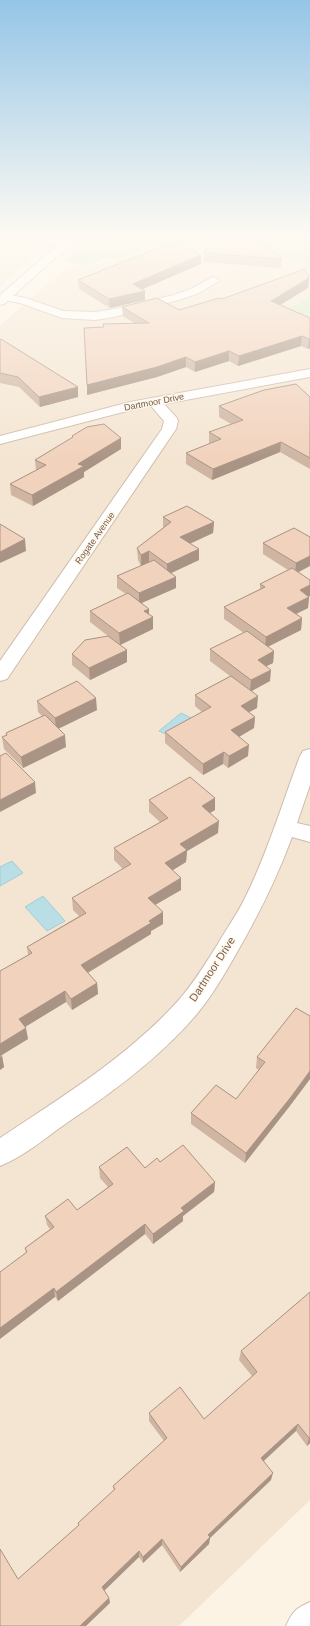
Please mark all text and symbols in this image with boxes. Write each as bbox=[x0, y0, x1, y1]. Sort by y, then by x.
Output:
street label: Dartmoor Drive bbox=[123, 391, 185, 413]
street label: Rogate Avenue bbox=[73, 510, 117, 566]
street label: Dartmoor Drive bbox=[187, 934, 237, 1004]

